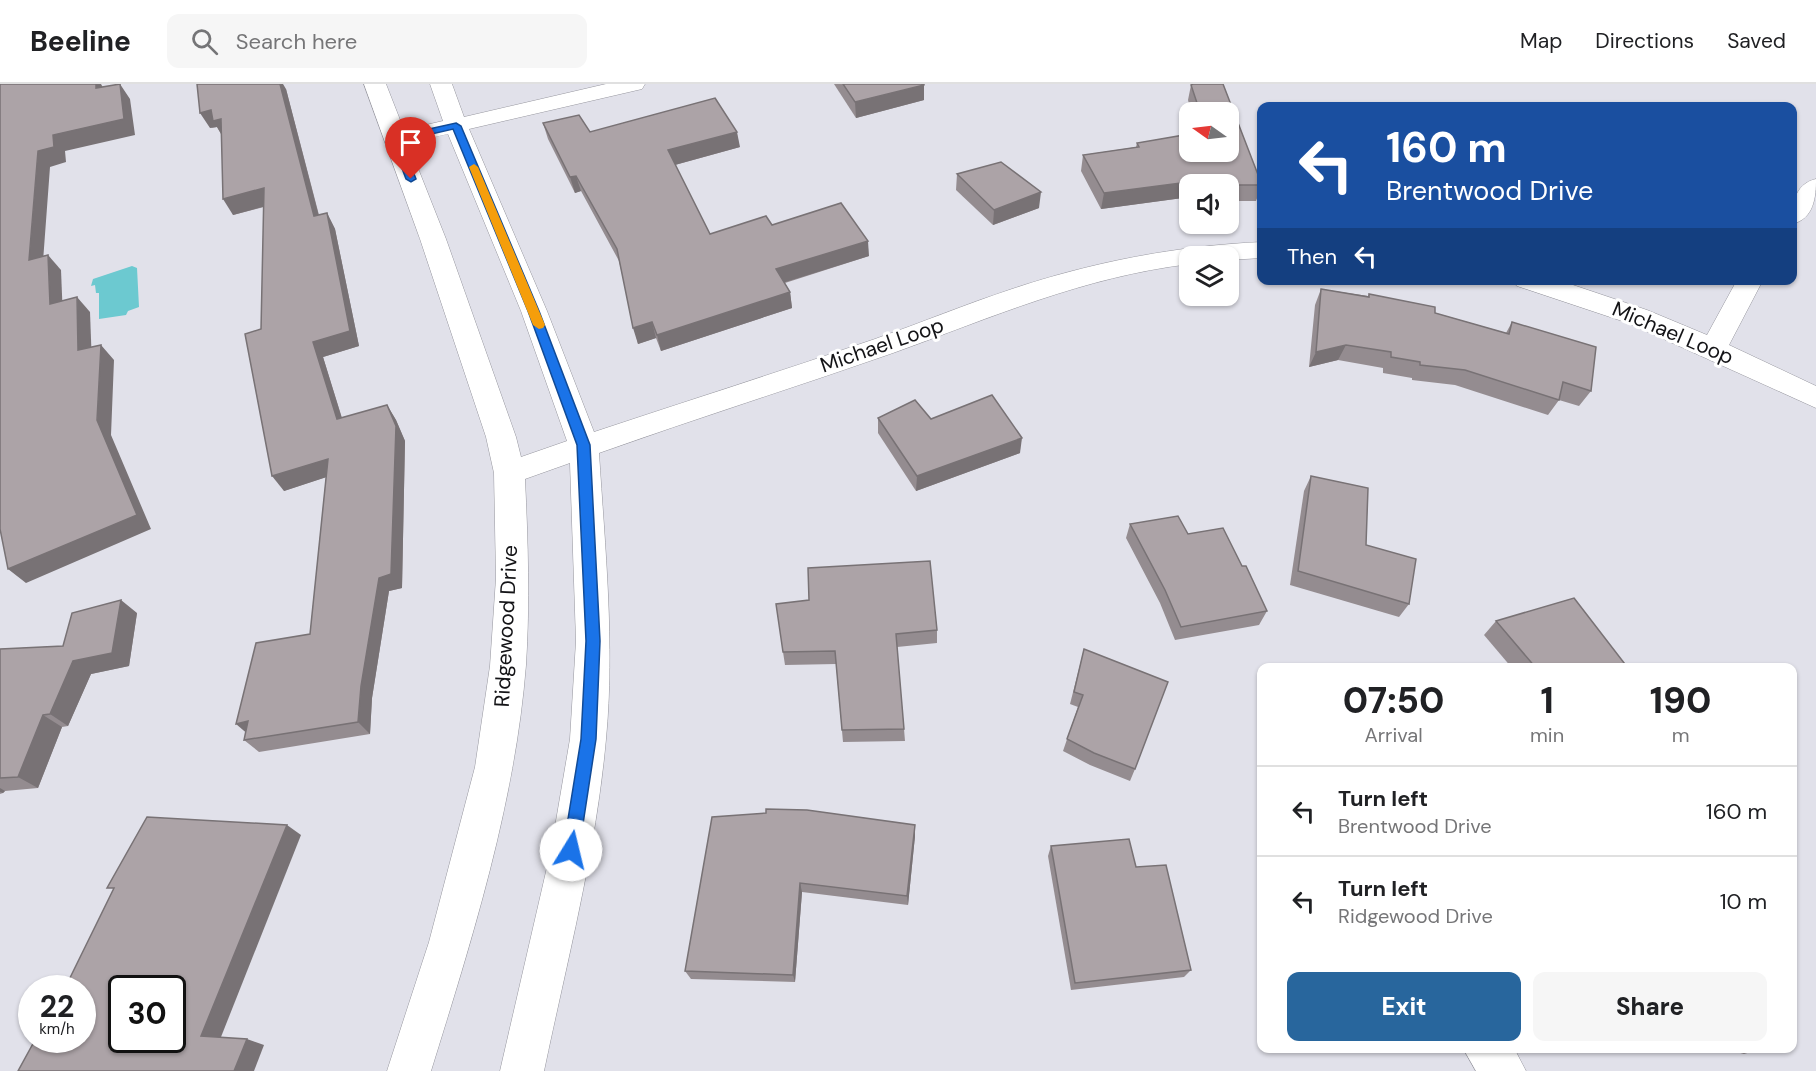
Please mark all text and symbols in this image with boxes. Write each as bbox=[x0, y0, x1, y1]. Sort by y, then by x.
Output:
search box bbox=[167, 14, 587, 68]
text: Beeline bbox=[30, 23, 131, 60]
icon: search bbox=[188, 25, 221, 58]
text: Search here bbox=[236, 27, 357, 56]
text: Map bbox=[1520, 27, 1562, 55]
text: Directions bbox=[1595, 27, 1694, 55]
text: Saved bbox=[1727, 27, 1786, 55]
north arrow bbox=[1179, 102, 1239, 162]
map controls bbox=[1179, 102, 1239, 306]
pin bbox=[385, 117, 436, 179]
text: 160 m bbox=[1386, 120, 1507, 175]
icon: arrive bbox=[394, 126, 427, 159]
icon: left bbox=[1287, 126, 1365, 204]
text: Brentwood Drive bbox=[1386, 173, 1593, 208]
button: sound bbox=[1179, 174, 1239, 234]
icon: left bbox=[1349, 240, 1382, 273]
text: Then bbox=[1287, 242, 1337, 271]
button: layers bbox=[1179, 246, 1239, 306]
street label: Michael Loop bbox=[1608, 295, 1738, 371]
street label: Michael Loop bbox=[816, 311, 948, 379]
street label: Ridgewood Drive bbox=[488, 544, 524, 708]
text: 07:50 bbox=[1343, 677, 1444, 724]
text: 1 bbox=[1540, 677, 1554, 724]
text: 190 bbox=[1650, 677, 1711, 724]
text: Arrival bbox=[1364, 722, 1423, 748]
text: min bbox=[1530, 722, 1564, 748]
text: m bbox=[1672, 722, 1689, 748]
text: Turn left bbox=[1338, 784, 1428, 813]
icon: left bbox=[1287, 795, 1320, 828]
text: 160 m bbox=[1706, 797, 1767, 826]
text: Brentwood Drive bbox=[1338, 813, 1492, 839]
position arrow bbox=[539, 818, 603, 882]
text: Turn left bbox=[1338, 874, 1428, 903]
icon: left bbox=[1287, 885, 1320, 918]
text: 10 m bbox=[1720, 887, 1767, 916]
text: Ridgewood Drive bbox=[1338, 903, 1493, 929]
button: Exit bbox=[1287, 972, 1521, 1041]
button: Share bbox=[1533, 972, 1767, 1041]
speed limit sign: 30 bbox=[108, 975, 186, 1053]
text: 22 bbox=[40, 987, 74, 1026]
text: km/h bbox=[39, 1019, 75, 1039]

